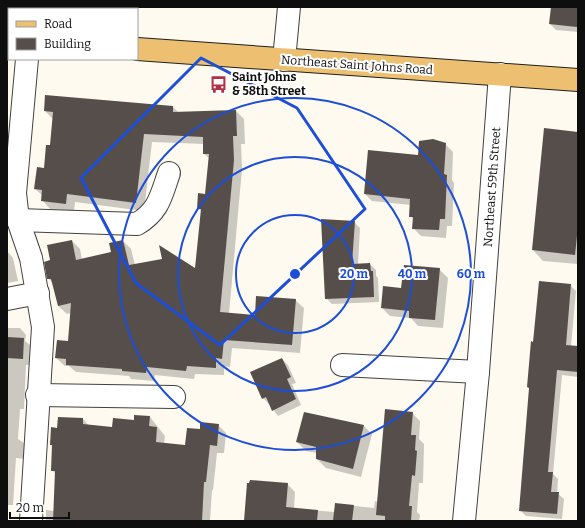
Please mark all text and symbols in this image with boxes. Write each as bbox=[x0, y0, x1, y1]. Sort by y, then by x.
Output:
legend bbox=[8, 8, 138, 60]
text: Road bbox=[44, 17, 72, 31]
text: Building bbox=[44, 37, 91, 51]
street label: Northeast Saint Johns Road bbox=[281, 53, 433, 77]
place label: Saint Johns & 58th Street bbox=[232, 70, 306, 98]
bus stop icon: Saint Johns & 58th Street bbox=[209, 74, 229, 94]
street label: Northeast 59th Street bbox=[481, 126, 503, 247]
centre of rings bbox=[288, 267, 302, 281]
text: 20 m bbox=[340, 267, 369, 281]
text: 40 m bbox=[398, 267, 427, 281]
text: 60 m bbox=[457, 267, 486, 281]
scale bar bbox=[10, 494, 69, 520]
text: 20 m bbox=[16, 501, 45, 515]

